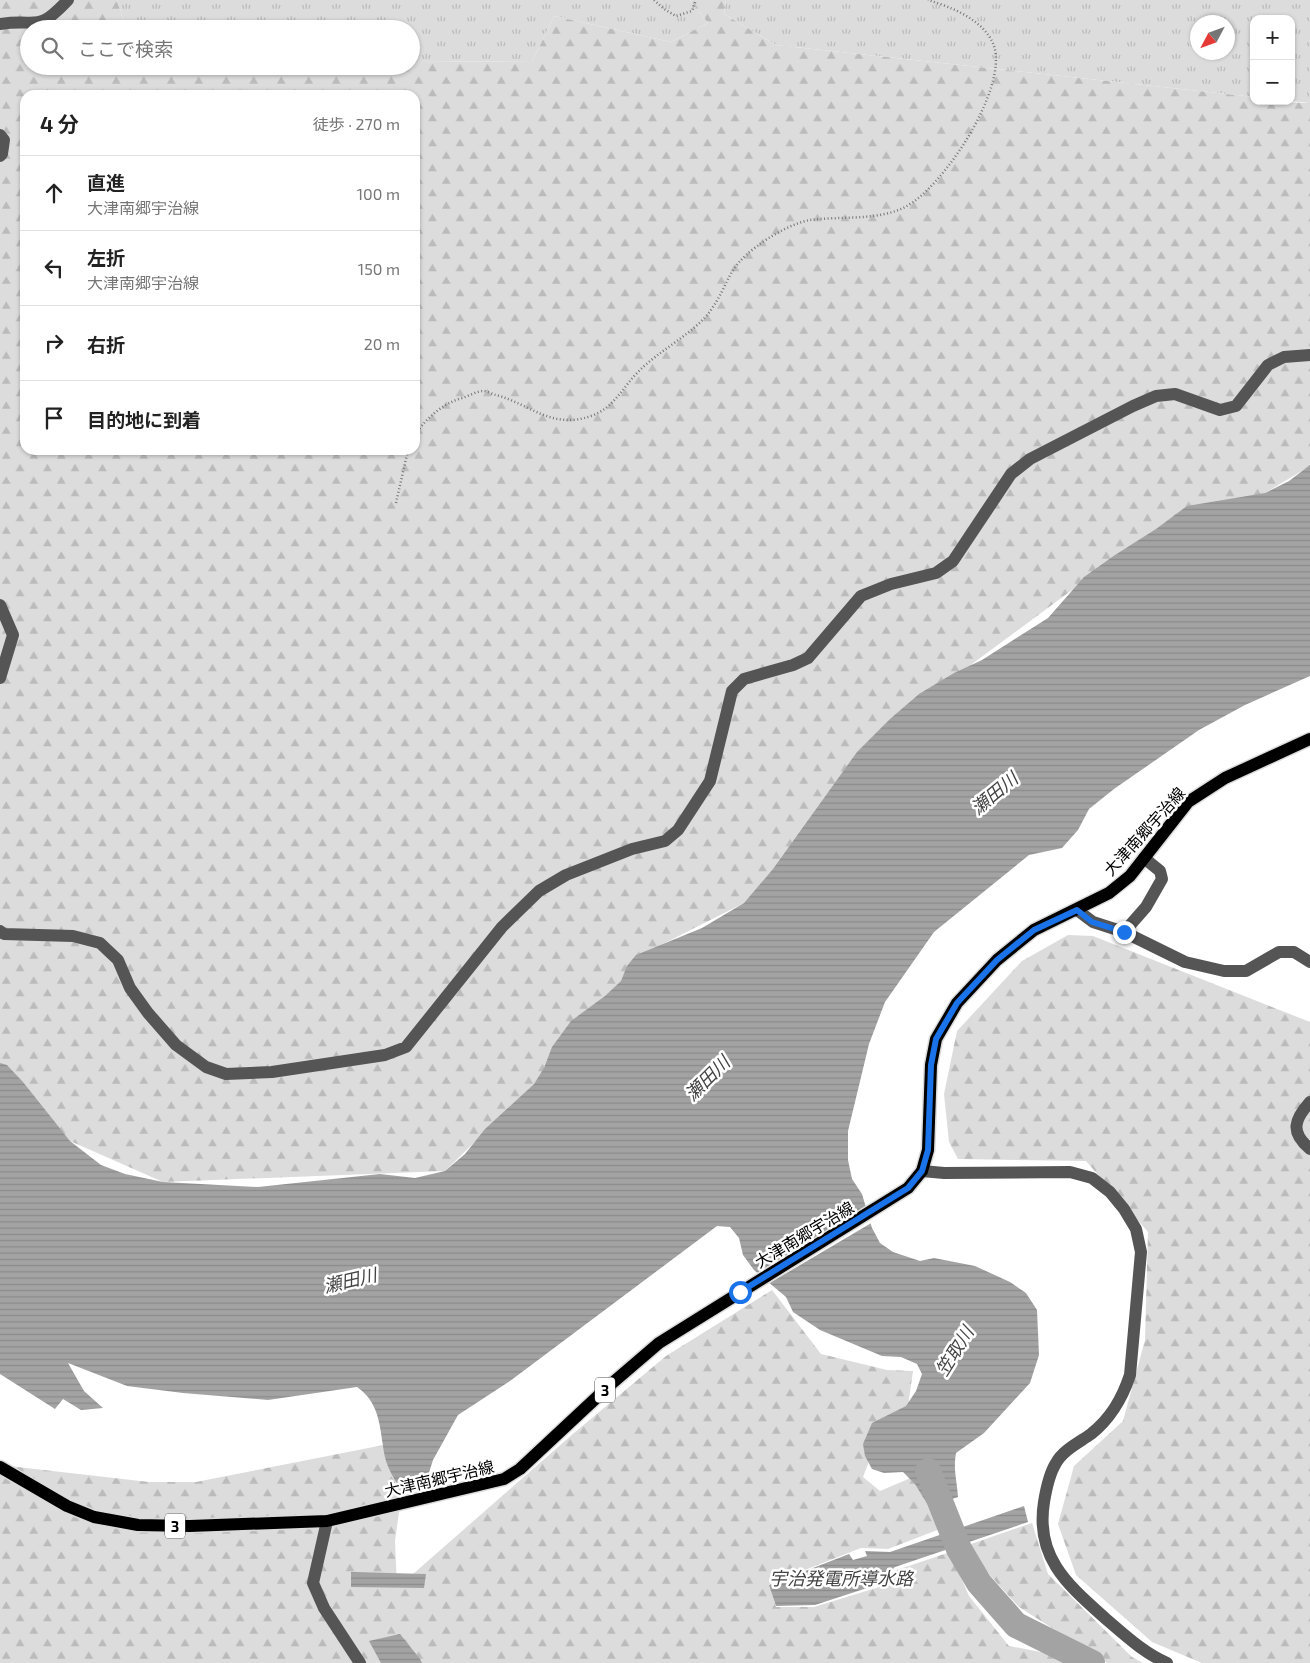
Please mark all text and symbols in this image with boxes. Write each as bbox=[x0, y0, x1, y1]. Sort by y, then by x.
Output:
north arrow bbox=[1190, 15, 1235, 60]
map controls bbox=[1250, 15, 1295, 105]
button: + bbox=[1250, 15, 1295, 60]
search box bbox=[20, 20, 420, 75]
icon: search bbox=[38, 34, 66, 62]
text: ここで検索 bbox=[78, 37, 173, 60]
button: − bbox=[1250, 60, 1295, 105]
text: 4 分 bbox=[40, 111, 79, 136]
text: 徒歩 · 270 m bbox=[313, 114, 400, 133]
text: 直進 bbox=[87, 171, 125, 194]
icon: ahead bbox=[40, 179, 68, 207]
text: 100 m bbox=[357, 184, 400, 203]
text: 大津南郷宇治線 bbox=[87, 198, 199, 217]
text: 左折 bbox=[87, 246, 125, 269]
icon: left bbox=[40, 254, 68, 282]
text: 150 m bbox=[358, 259, 400, 278]
text: 大津南郷宇治線 bbox=[87, 273, 199, 292]
icon: right bbox=[40, 329, 68, 357]
text: 右折 bbox=[87, 333, 125, 356]
text: 20 m bbox=[364, 334, 400, 353]
icon: arrive bbox=[40, 404, 68, 432]
text: 目的地に到着 bbox=[87, 408, 201, 431]
water label: 瀬田川 bbox=[966, 766, 1023, 819]
street label: 大津南郷宇治線 bbox=[1099, 783, 1189, 879]
route end bbox=[1113, 921, 1136, 944]
water label: 瀬田川 bbox=[680, 1050, 735, 1105]
street label: 大津南郷宇治線 bbox=[751, 1197, 857, 1271]
water label: 瀬田川 bbox=[321, 1263, 381, 1297]
route start bbox=[729, 1281, 752, 1304]
water label: 笠取川 bbox=[930, 1321, 979, 1380]
road number: 3 bbox=[595, 1378, 615, 1402]
street label: 大津南郷宇治線 bbox=[382, 1456, 496, 1500]
road number: 3 bbox=[165, 1514, 185, 1538]
water label: 宇治発電所導水路 bbox=[769, 1567, 915, 1589]

